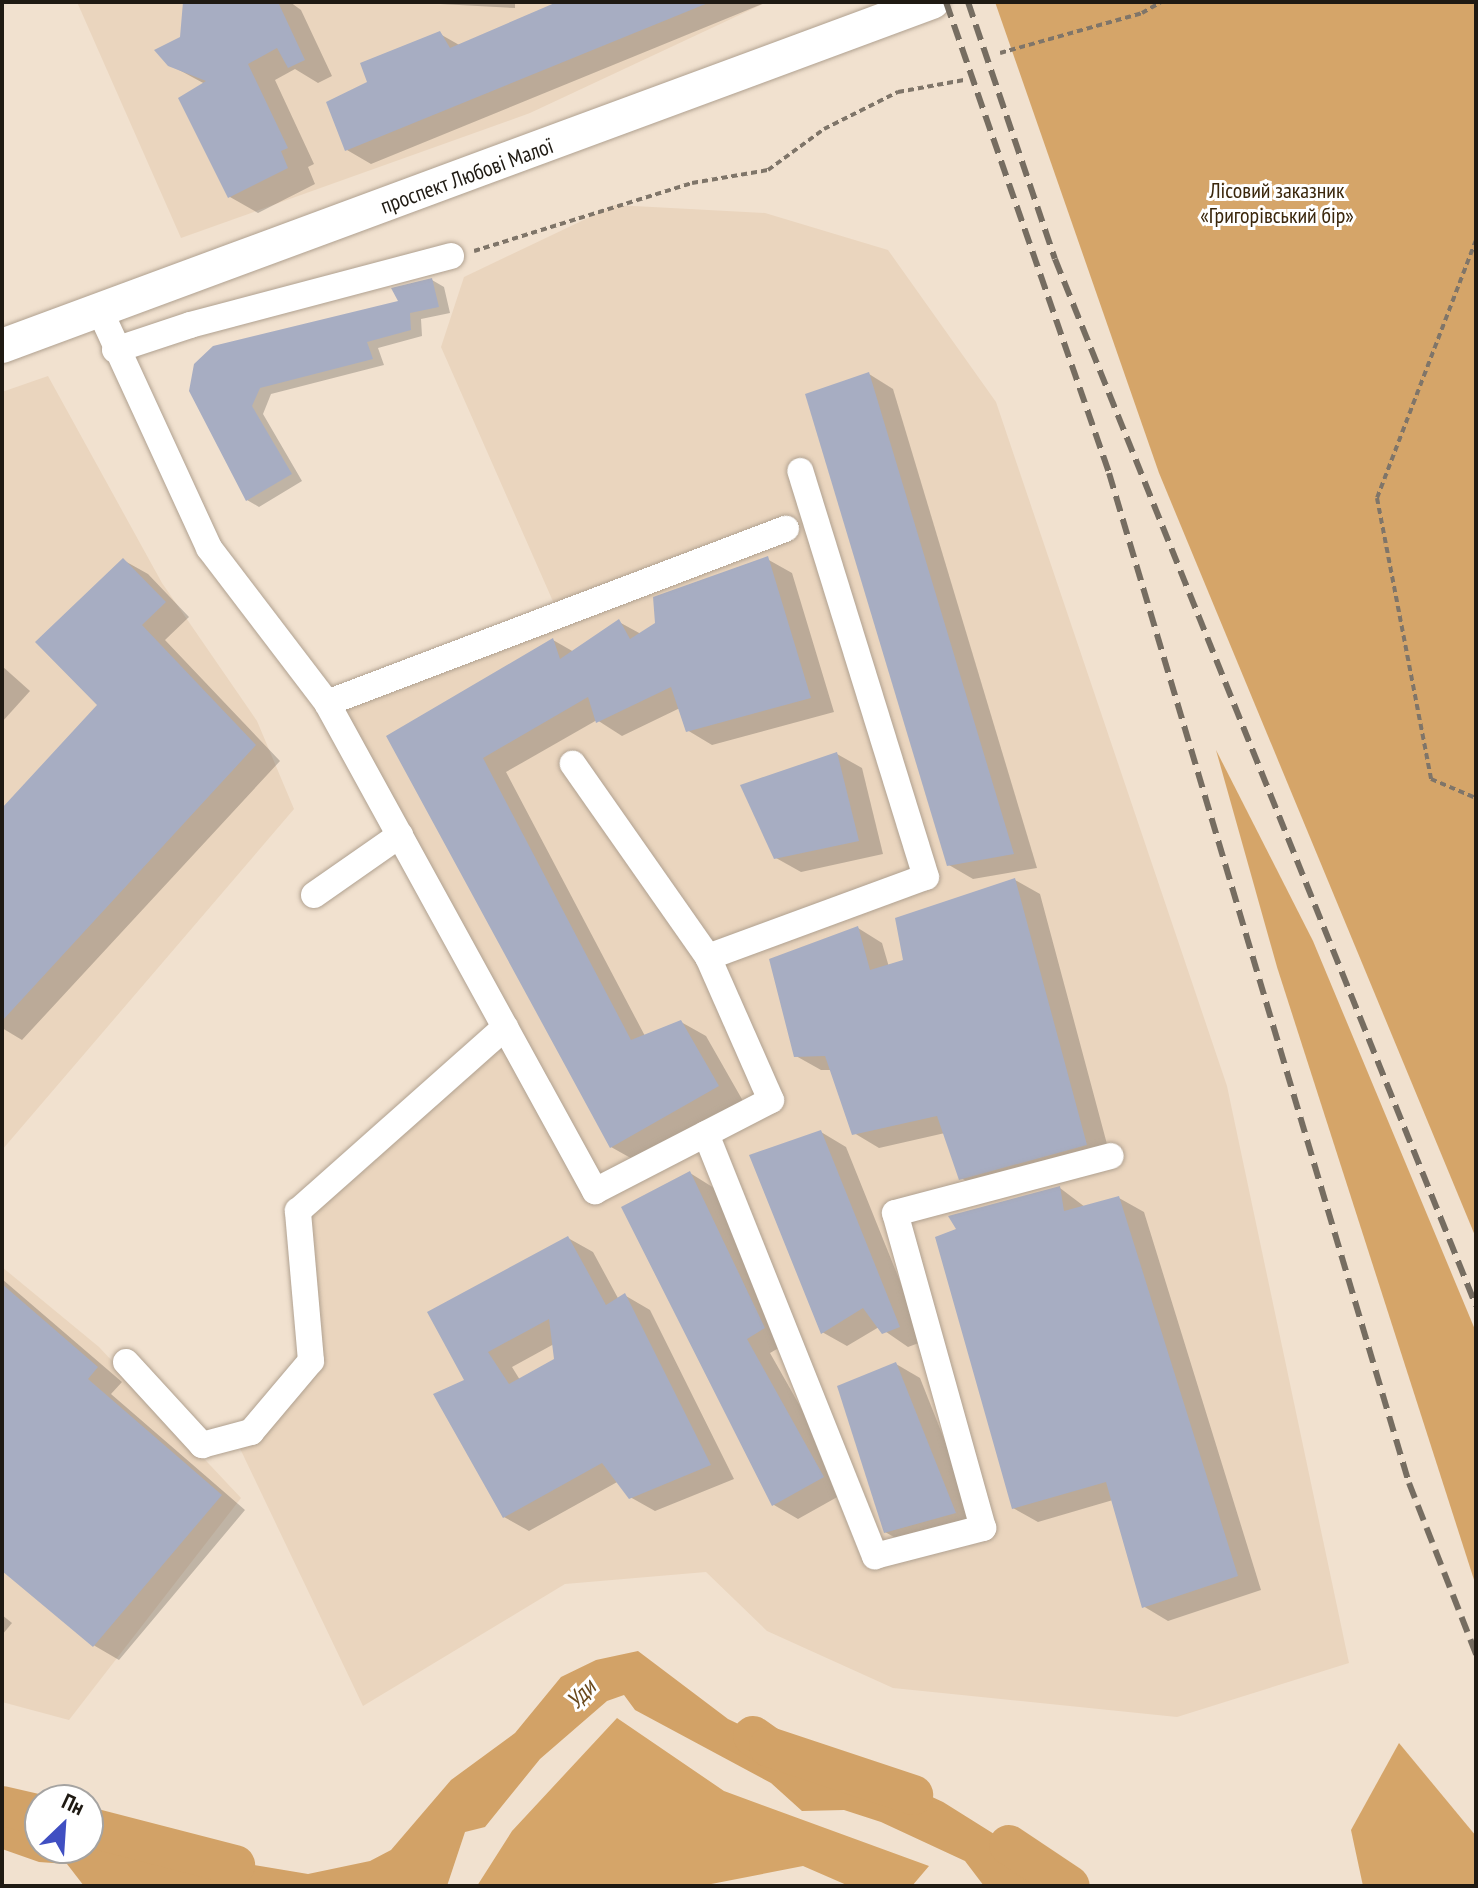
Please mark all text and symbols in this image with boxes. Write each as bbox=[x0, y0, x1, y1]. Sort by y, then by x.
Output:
street label: проспект Любові Малої bbox=[377, 132, 557, 220]
park label: Лісовий заказник «Григорівський бір» bbox=[1200, 177, 1354, 228]
water label: Уди bbox=[560, 1673, 602, 1715]
north arrow bbox=[24, 1784, 104, 1864]
text: Пн bbox=[58, 1787, 89, 1821]

